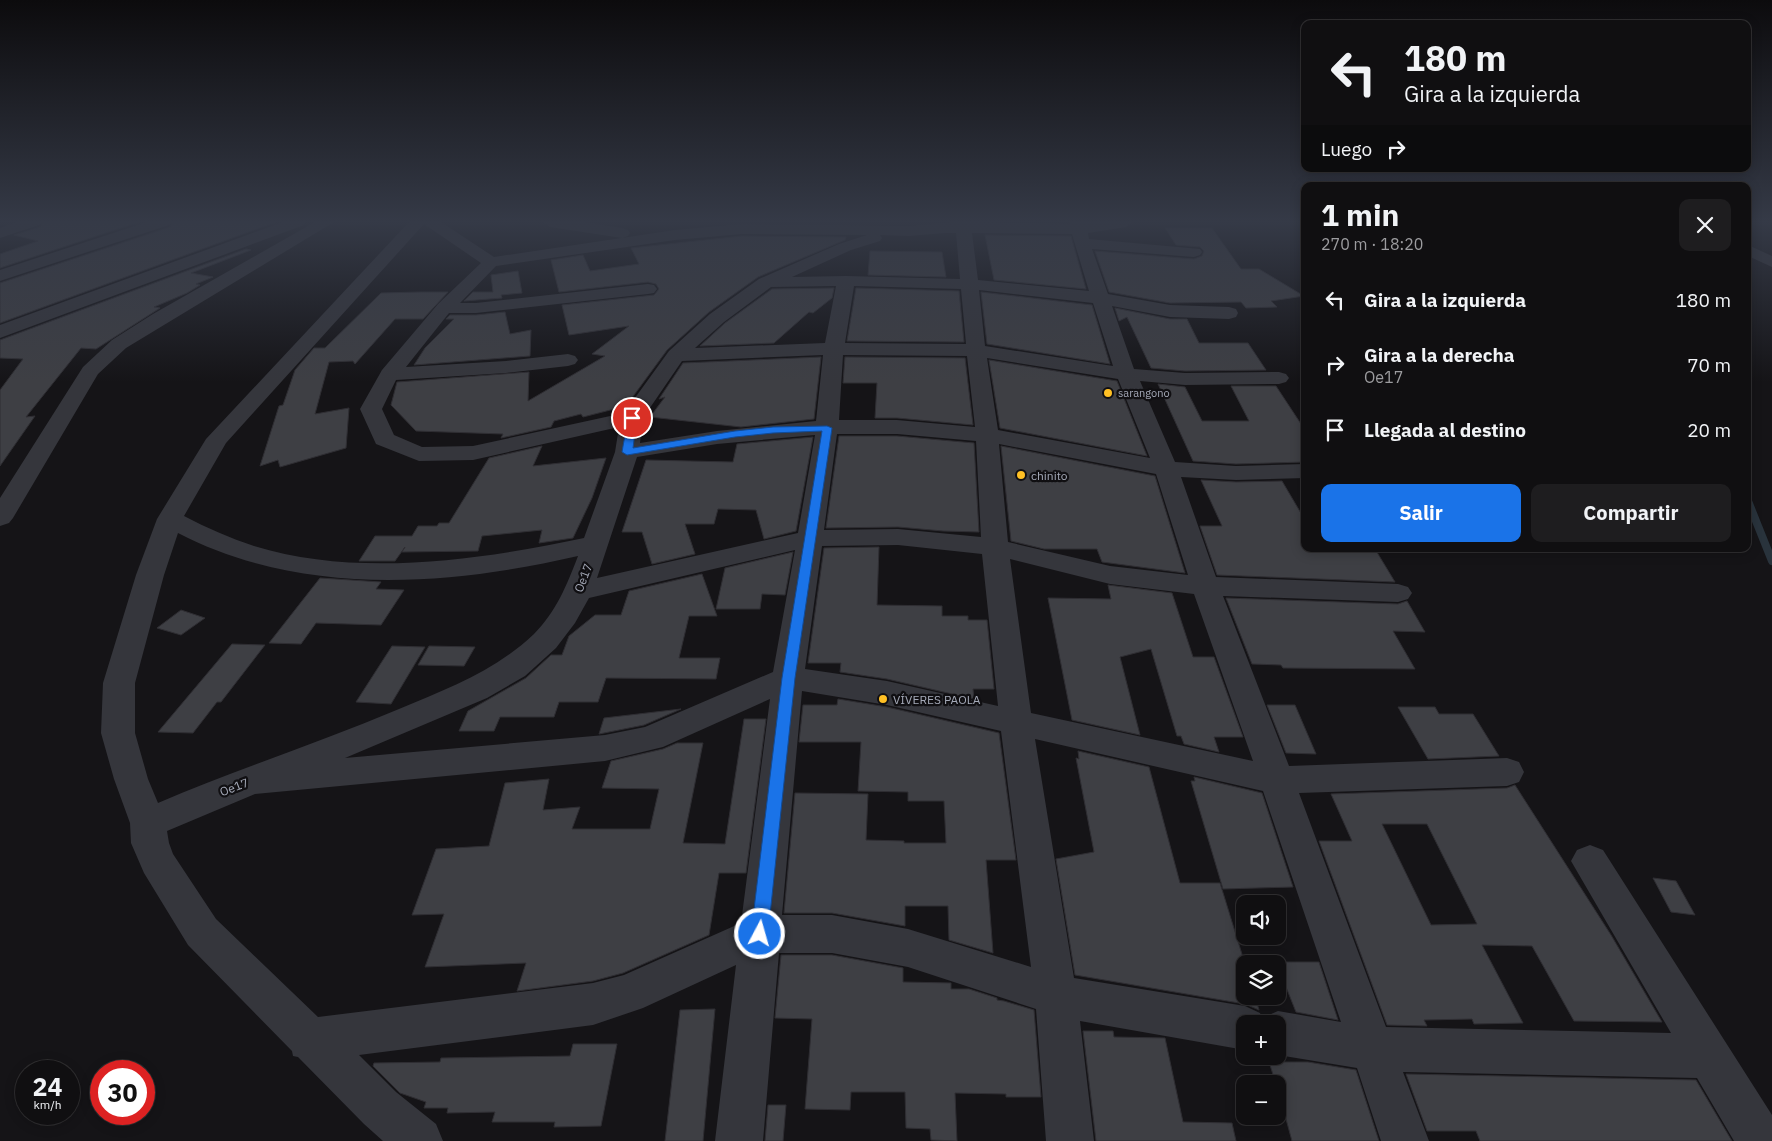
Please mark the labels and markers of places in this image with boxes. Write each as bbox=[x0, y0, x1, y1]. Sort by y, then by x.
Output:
place label: sarangono bbox=[1118, 386, 1170, 400]
marker: sarangono bbox=[1102, 387, 1114, 399]
pin bbox=[611, 397, 653, 439]
place label: chinito bbox=[1031, 468, 1068, 483]
marker: chinito bbox=[1015, 469, 1027, 481]
place label: VÍVERES PAOLA bbox=[893, 692, 981, 707]
marker: VÍVERES PAOLA bbox=[877, 693, 889, 705]

